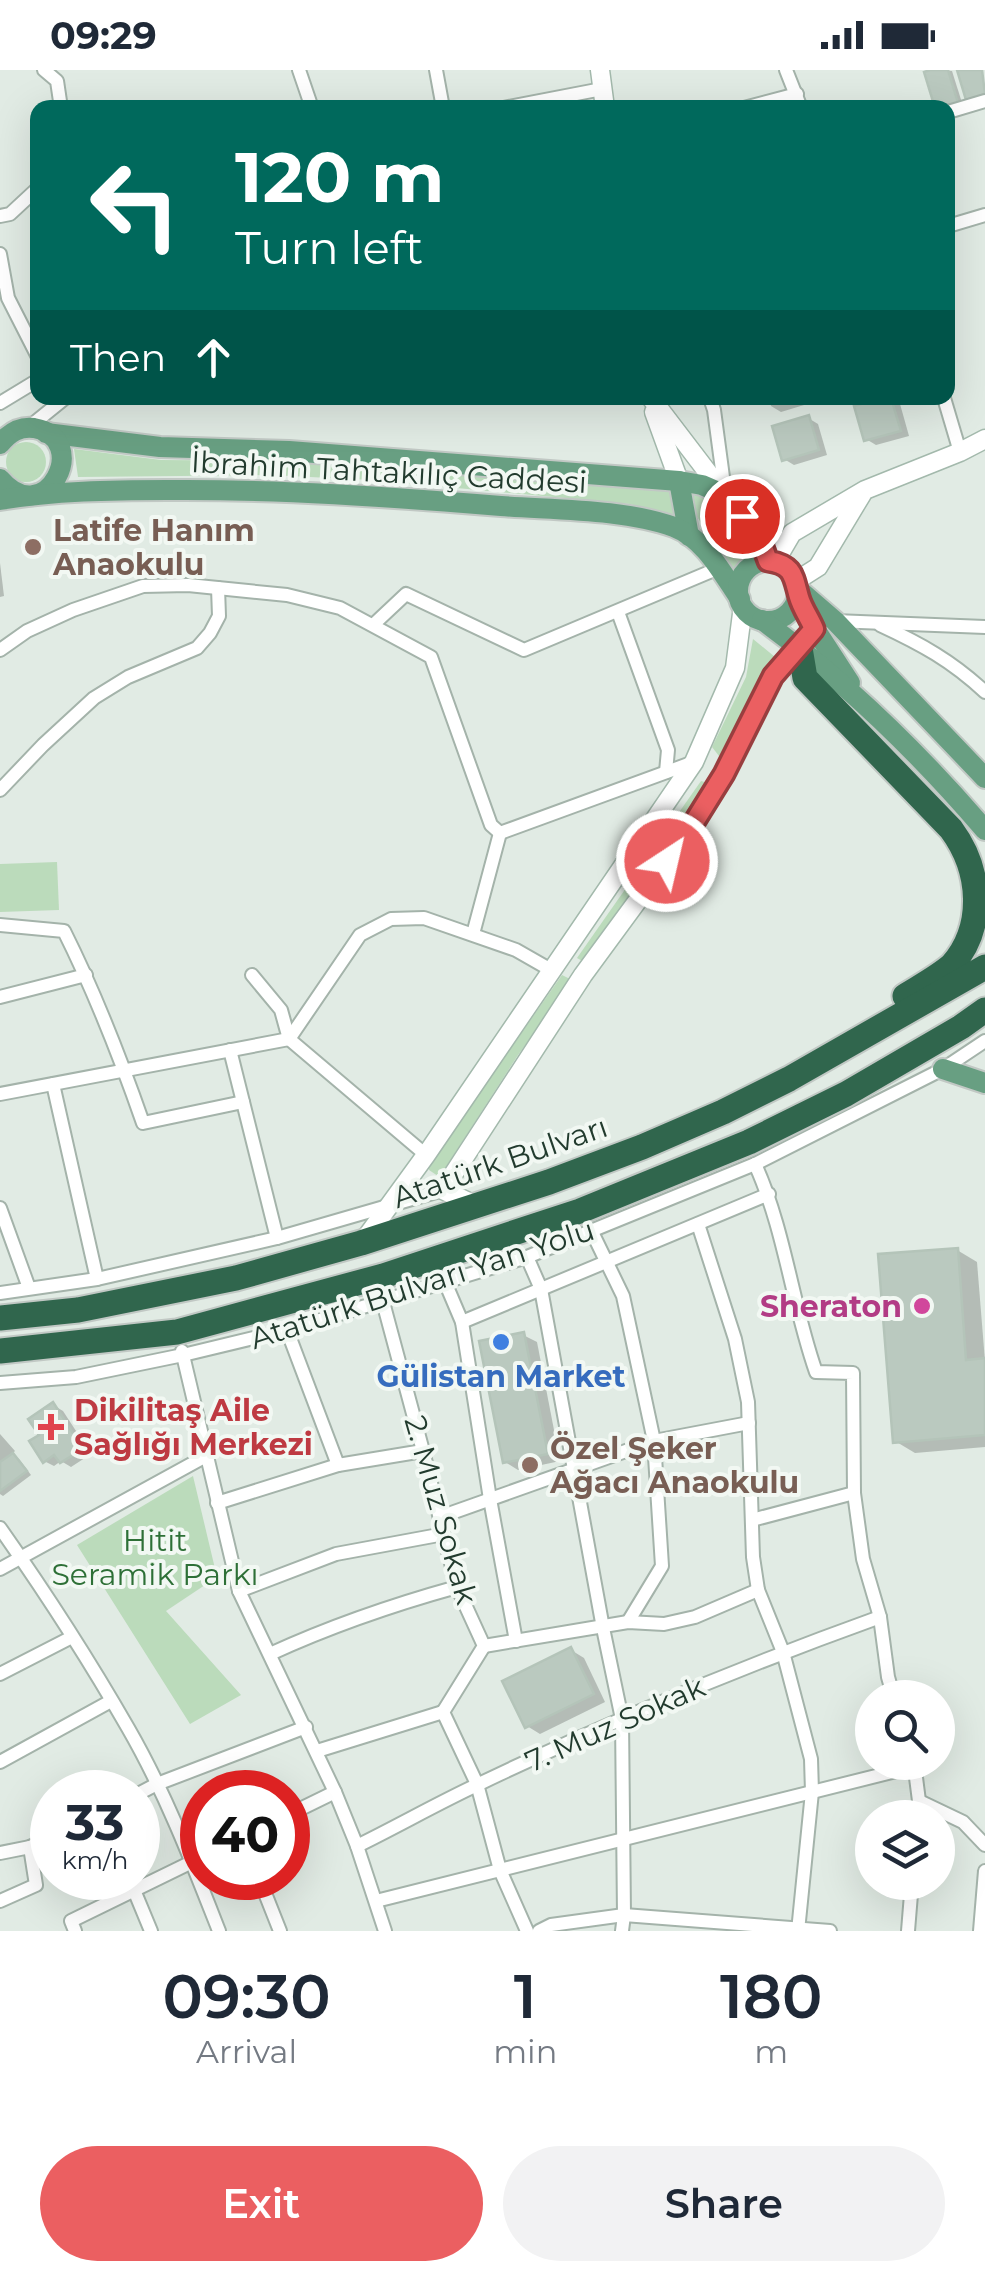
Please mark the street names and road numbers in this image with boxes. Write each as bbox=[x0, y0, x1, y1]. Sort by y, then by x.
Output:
street label: İbrahim Tahtakılıç Caddesi bbox=[190, 443, 588, 501]
street label: Atatürk Bulvarı bbox=[388, 1108, 612, 1216]
street label: Atatürk Bulvarı Yan Yolu bbox=[245, 1211, 599, 1357]
street label: 2. Muz Sokak bbox=[396, 1412, 486, 1608]
street label: 7. Muz Sokak bbox=[519, 1668, 711, 1780]

